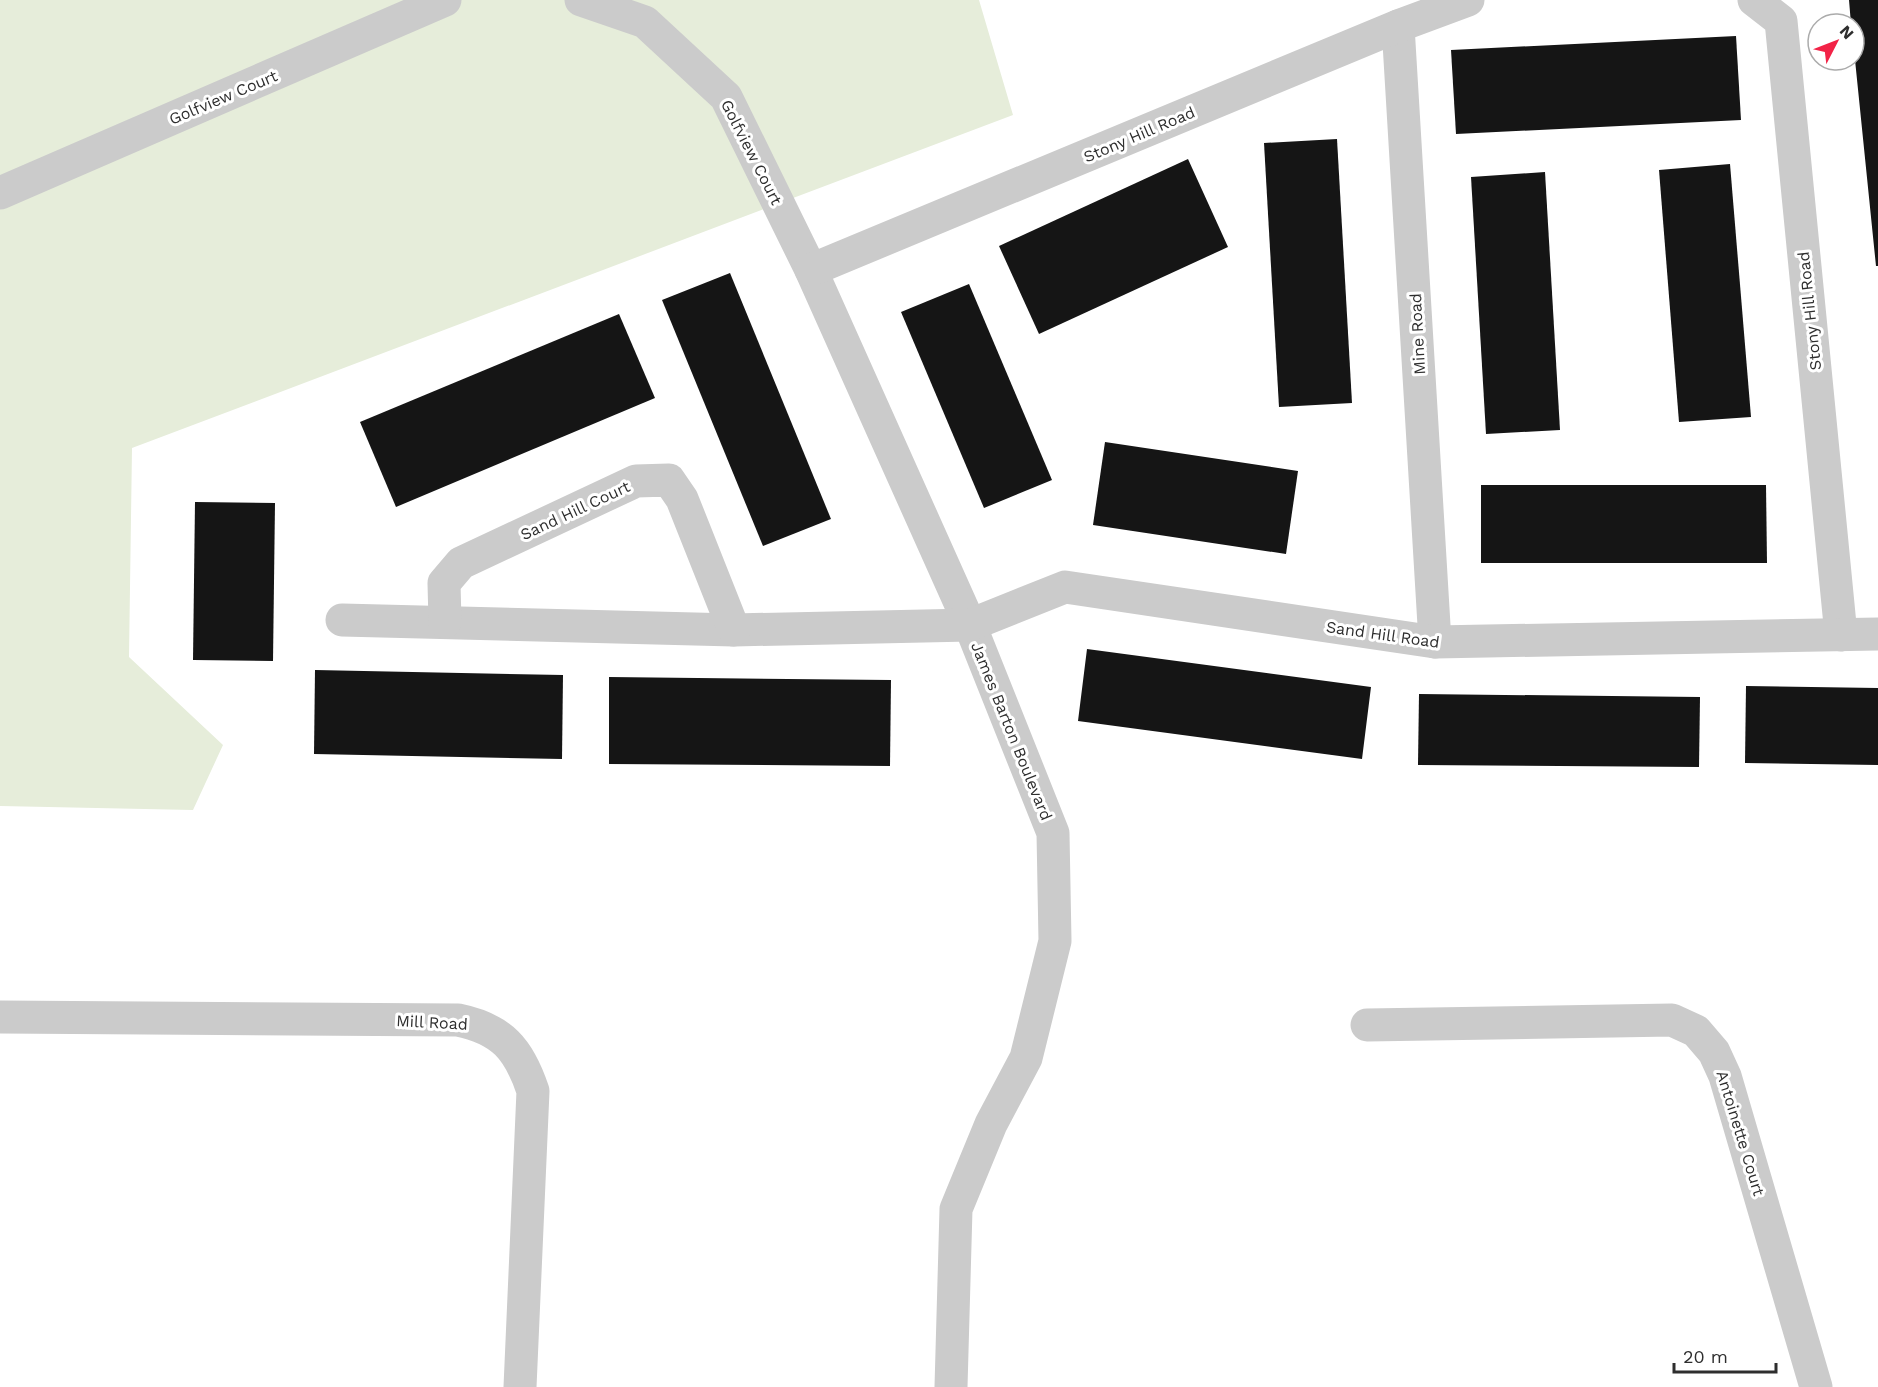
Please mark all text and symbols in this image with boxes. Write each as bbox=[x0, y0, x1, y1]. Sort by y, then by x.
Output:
north arrow bbox=[1806, 12, 1866, 72]
text: N bbox=[1836, 22, 1858, 43]
street label: Golfview Court bbox=[166, 66, 280, 129]
street label: Golfview Court bbox=[717, 96, 786, 208]
street label: Stony Hill Road bbox=[1081, 102, 1198, 167]
street label: Stony Hill Road bbox=[1794, 251, 1825, 371]
street label: Mine Road bbox=[1406, 293, 1429, 375]
street label: Sand Hill Court bbox=[518, 477, 633, 544]
street label: Sand Hill Road bbox=[1325, 617, 1441, 652]
street label: James Barton Boulevard bbox=[967, 639, 1056, 823]
street label: Mill Road bbox=[396, 1011, 468, 1034]
street label: Antoinette Court bbox=[1712, 1068, 1769, 1198]
scale bar bbox=[1674, 1336, 1776, 1374]
text: 20 m bbox=[1683, 1346, 1728, 1367]

